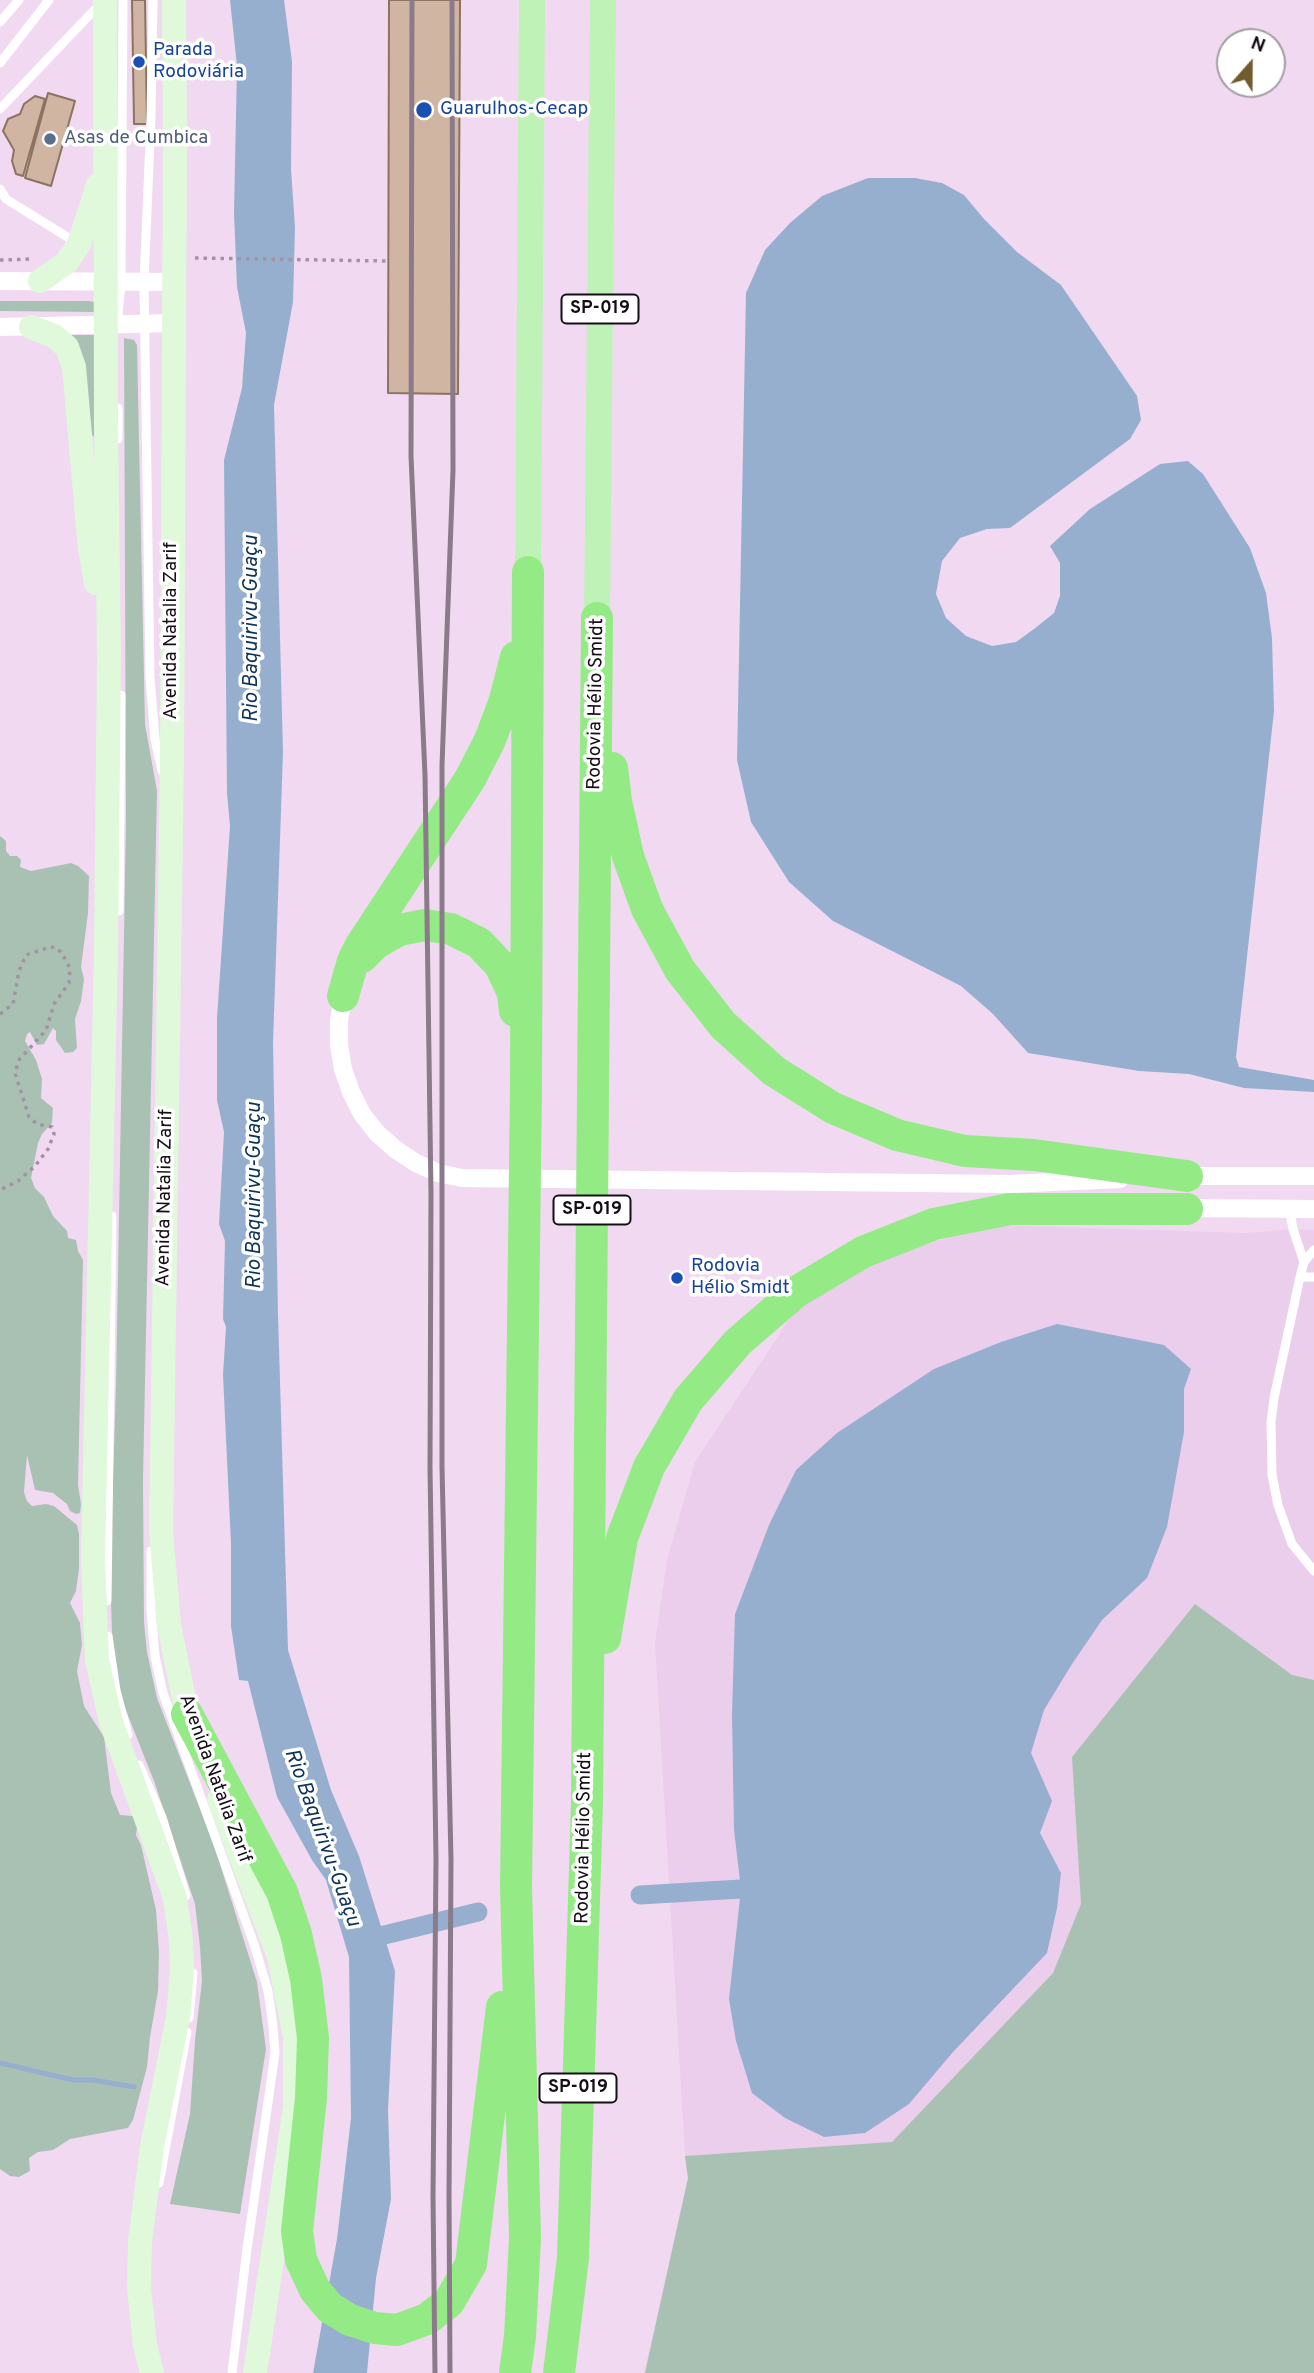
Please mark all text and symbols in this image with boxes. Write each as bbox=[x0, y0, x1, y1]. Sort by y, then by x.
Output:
north arrow bbox=[1216, 28, 1286, 98]
text: N bbox=[1247, 32, 1268, 59]
place label: Parada Rodoviária bbox=[153, 40, 244, 84]
marker: Parada Rodoviária bbox=[131, 54, 147, 70]
place label: Guarulhos-Cecap bbox=[440, 99, 588, 121]
marker: Guarulhos-Cecap bbox=[414, 100, 434, 120]
place label: Asas de Cumbica bbox=[64, 128, 208, 150]
marker: Asas de Cumbica bbox=[42, 131, 58, 147]
road number: SP-019 bbox=[562, 295, 638, 324]
water label: Rio Baquirivu-Guaçu bbox=[240, 535, 266, 723]
street label: Avenida Natalia Zarif bbox=[161, 542, 183, 720]
street label: Rodovia Hélio Smidt bbox=[584, 618, 610, 790]
water label: Rio Baquirivu-Guaçu bbox=[243, 1102, 269, 1290]
street label: Avenida Natalia Zarif bbox=[153, 1109, 179, 1287]
road number: SP-019 bbox=[554, 1196, 630, 1224]
place label: Rodovia Hélio Smidt bbox=[691, 1256, 790, 1300]
marker: Rodovia Hélio Smidt bbox=[669, 1270, 685, 1286]
street label: Avenida Natalia Zarif bbox=[173, 1692, 255, 1866]
water label: Rio Baquirivu-Guaçu bbox=[277, 1746, 365, 1930]
street label: Rodovia Hélio Smidt bbox=[572, 1752, 598, 1924]
road number: SP-019 bbox=[540, 2074, 616, 2102]

